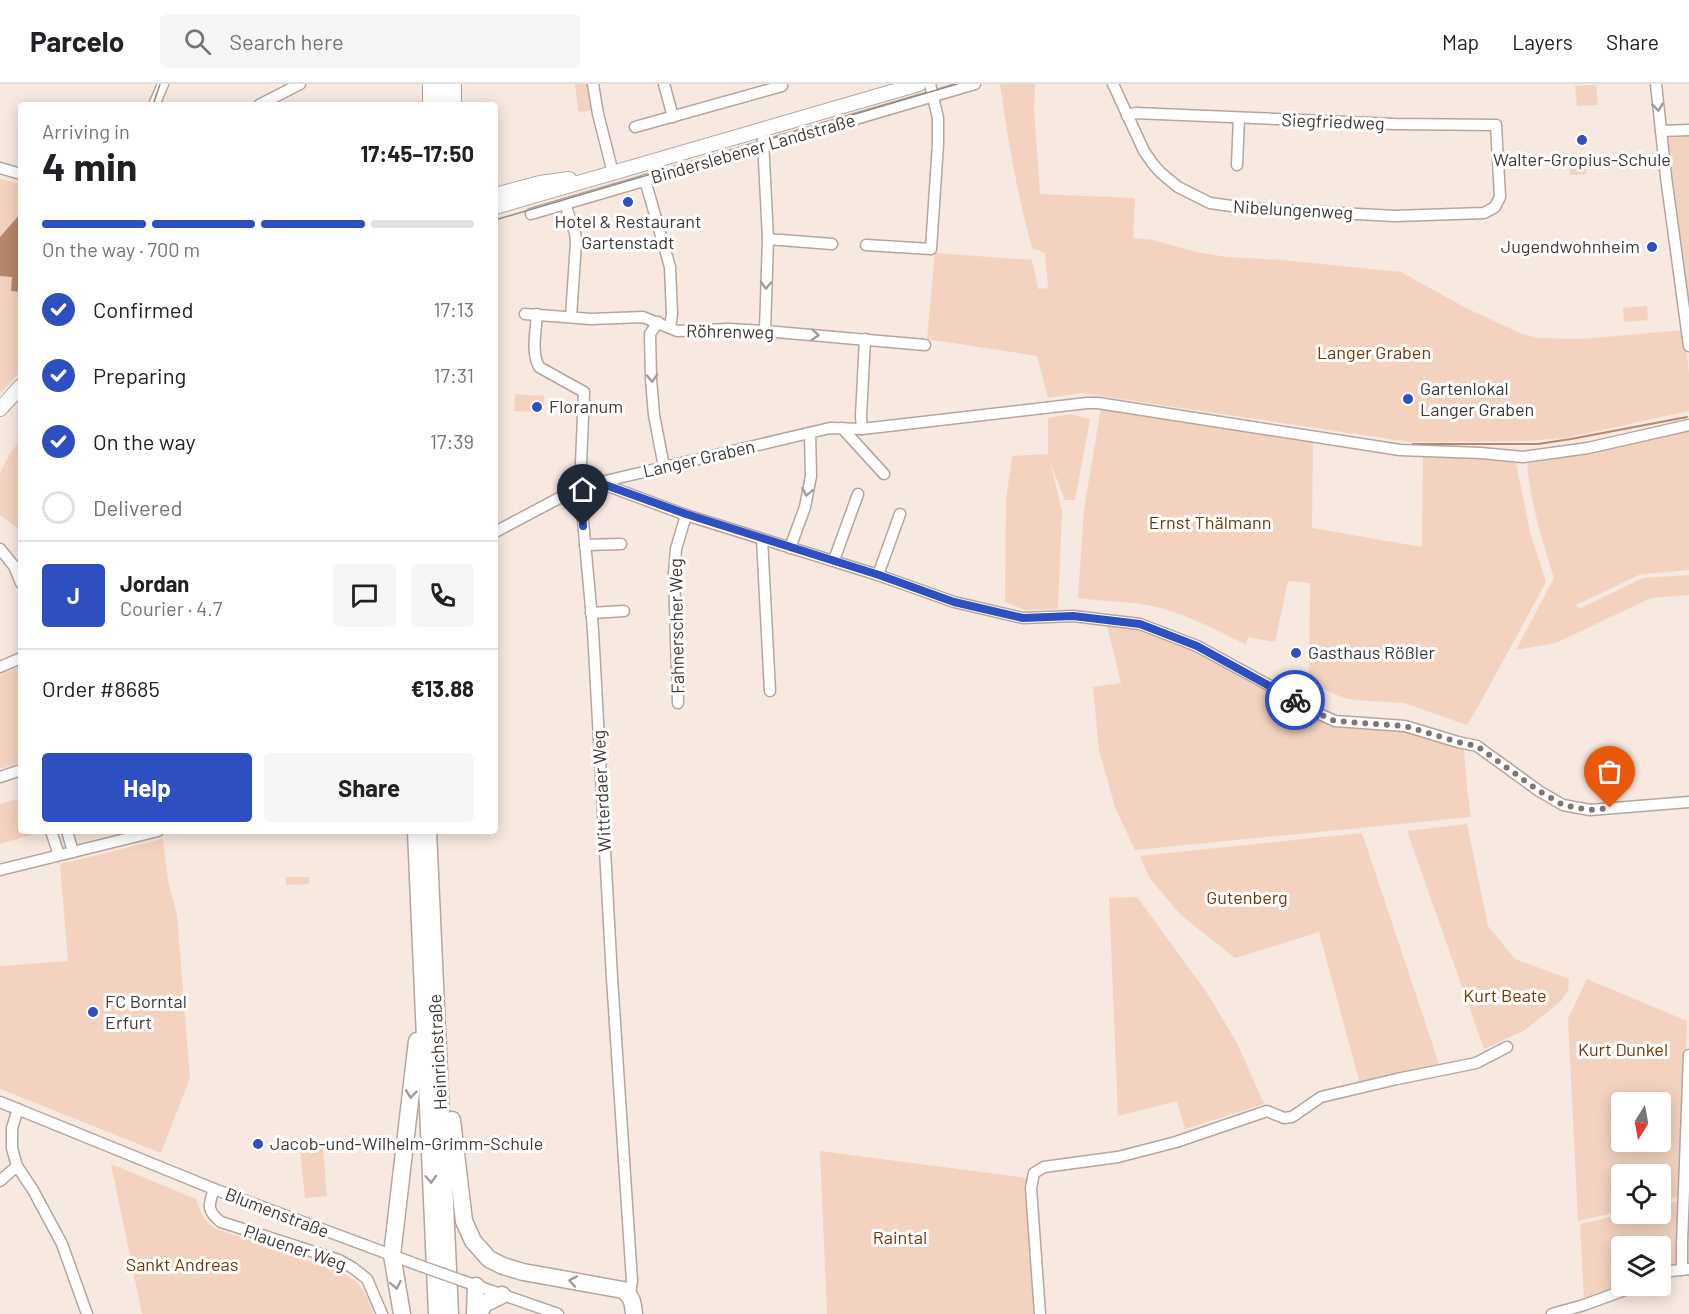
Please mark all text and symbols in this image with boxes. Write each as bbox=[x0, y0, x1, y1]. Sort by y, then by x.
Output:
search box bbox=[160, 14, 580, 68]
text: Parcelo bbox=[30, 24, 124, 58]
icon: search bbox=[181, 25, 214, 58]
text: Search here bbox=[229, 28, 344, 54]
text: Map bbox=[1442, 29, 1479, 54]
text: Layers bbox=[1512, 29, 1573, 54]
text: Share bbox=[1606, 29, 1659, 54]
one-way arrow bbox=[1651, 103, 1664, 112]
street label: Binderslebener Landstraße bbox=[648, 108, 858, 188]
street label: Siegfriedweg bbox=[1281, 108, 1385, 134]
text: Arriving in bbox=[42, 119, 130, 143]
marker: Walter-Gropius-Schule bbox=[1575, 133, 1589, 147]
text: 17:45–17:50 bbox=[361, 140, 474, 166]
text: 4 min bbox=[42, 142, 137, 189]
place label: Walter-Gropius-Schule bbox=[1493, 148, 1671, 170]
marker: Hotel & Restaurant Gartenstadt bbox=[621, 195, 635, 209]
street label: Nibelungenweg bbox=[1232, 195, 1354, 223]
place label: Hotel & Restaurant Gartenstadt bbox=[555, 210, 701, 253]
place label: Jugendwohnheim bbox=[1501, 235, 1640, 257]
text: On the way · 700 m bbox=[42, 237, 200, 261]
marker: Jugendwohnheim bbox=[1645, 240, 1659, 254]
one-way arrow bbox=[760, 281, 773, 290]
icon: check bbox=[42, 293, 75, 326]
text: Confirmed bbox=[93, 296, 193, 322]
text: 17:13 bbox=[433, 297, 474, 321]
street label: Röhrenweg bbox=[686, 319, 774, 343]
one-way arrow bbox=[810, 328, 820, 341]
park label: Langer Graben bbox=[1317, 341, 1431, 363]
icon: check bbox=[42, 359, 75, 392]
text: Preparing bbox=[93, 362, 186, 388]
text: 17:31 bbox=[434, 363, 474, 387]
one-way arrow bbox=[645, 374, 658, 383]
place label: Gartenlokal Langer Graben bbox=[1420, 377, 1534, 420]
marker: Gartenlokal Langer Graben bbox=[1401, 392, 1415, 406]
place label: Floranum bbox=[549, 395, 623, 417]
marker: Floranum bbox=[530, 400, 544, 414]
icon: check bbox=[42, 425, 75, 458]
text: On the way bbox=[93, 428, 196, 454]
text: 17:39 bbox=[430, 429, 474, 453]
street label: Langer Graben bbox=[641, 434, 757, 482]
pin bbox=[557, 464, 608, 526]
icon: home bbox=[566, 473, 599, 506]
one-way arrow bbox=[801, 486, 814, 496]
text: Delivered bbox=[93, 494, 182, 520]
park label: Ernst Thälmann bbox=[1149, 511, 1271, 533]
street label: Fahnerscher Weg bbox=[664, 558, 688, 694]
button: chat bbox=[333, 564, 396, 627]
button: phone bbox=[411, 564, 474, 627]
text: Jordan bbox=[120, 570, 189, 596]
text: J bbox=[67, 582, 80, 608]
text: Courier · 4.7 bbox=[120, 596, 222, 620]
place label: Gasthaus Rößler bbox=[1308, 641, 1435, 663]
marker: Gasthaus Rößler bbox=[1289, 646, 1303, 660]
courier bbox=[1265, 670, 1325, 730]
text: Order #8685 bbox=[42, 675, 160, 701]
text: €13.88 bbox=[411, 675, 474, 701]
icon: bike bbox=[1279, 684, 1312, 717]
street label: Witterdaer Weg bbox=[587, 729, 615, 853]
pin bbox=[1584, 746, 1635, 808]
button: Help bbox=[42, 753, 252, 822]
button: Share bbox=[264, 753, 474, 822]
icon: bag bbox=[1593, 755, 1626, 788]
park label: Gutenberg bbox=[1206, 886, 1288, 908]
park label: Kurt Beate bbox=[1463, 984, 1547, 1006]
place label: FC Borntal Erfurt bbox=[105, 990, 187, 1033]
street label: Heinrichstraße bbox=[423, 993, 451, 1111]
marker: FC Borntal Erfurt bbox=[86, 1005, 100, 1019]
park label: Kurt Dunkel bbox=[1578, 1038, 1668, 1060]
one-way arrow bbox=[405, 1090, 417, 1099]
north arrow bbox=[1611, 1092, 1671, 1152]
map controls bbox=[1611, 1092, 1671, 1296]
place label: Jacob-und-Wilhelm-Grimm-Schule bbox=[270, 1132, 543, 1154]
marker: Jacob-und-Wilhelm-Grimm-Schule bbox=[251, 1137, 265, 1151]
button: locate bbox=[1611, 1164, 1671, 1224]
one-way arrow bbox=[425, 1174, 438, 1183]
street label: Blumenstraße bbox=[222, 1182, 332, 1242]
street label: Plauener Weg bbox=[241, 1219, 349, 1275]
park label: Raintal bbox=[873, 1226, 927, 1248]
button: layers bbox=[1611, 1236, 1671, 1296]
park label: Sankt Andreas bbox=[126, 1253, 238, 1275]
one-way arrow bbox=[569, 1275, 579, 1288]
one-way arrow bbox=[389, 1279, 402, 1289]

